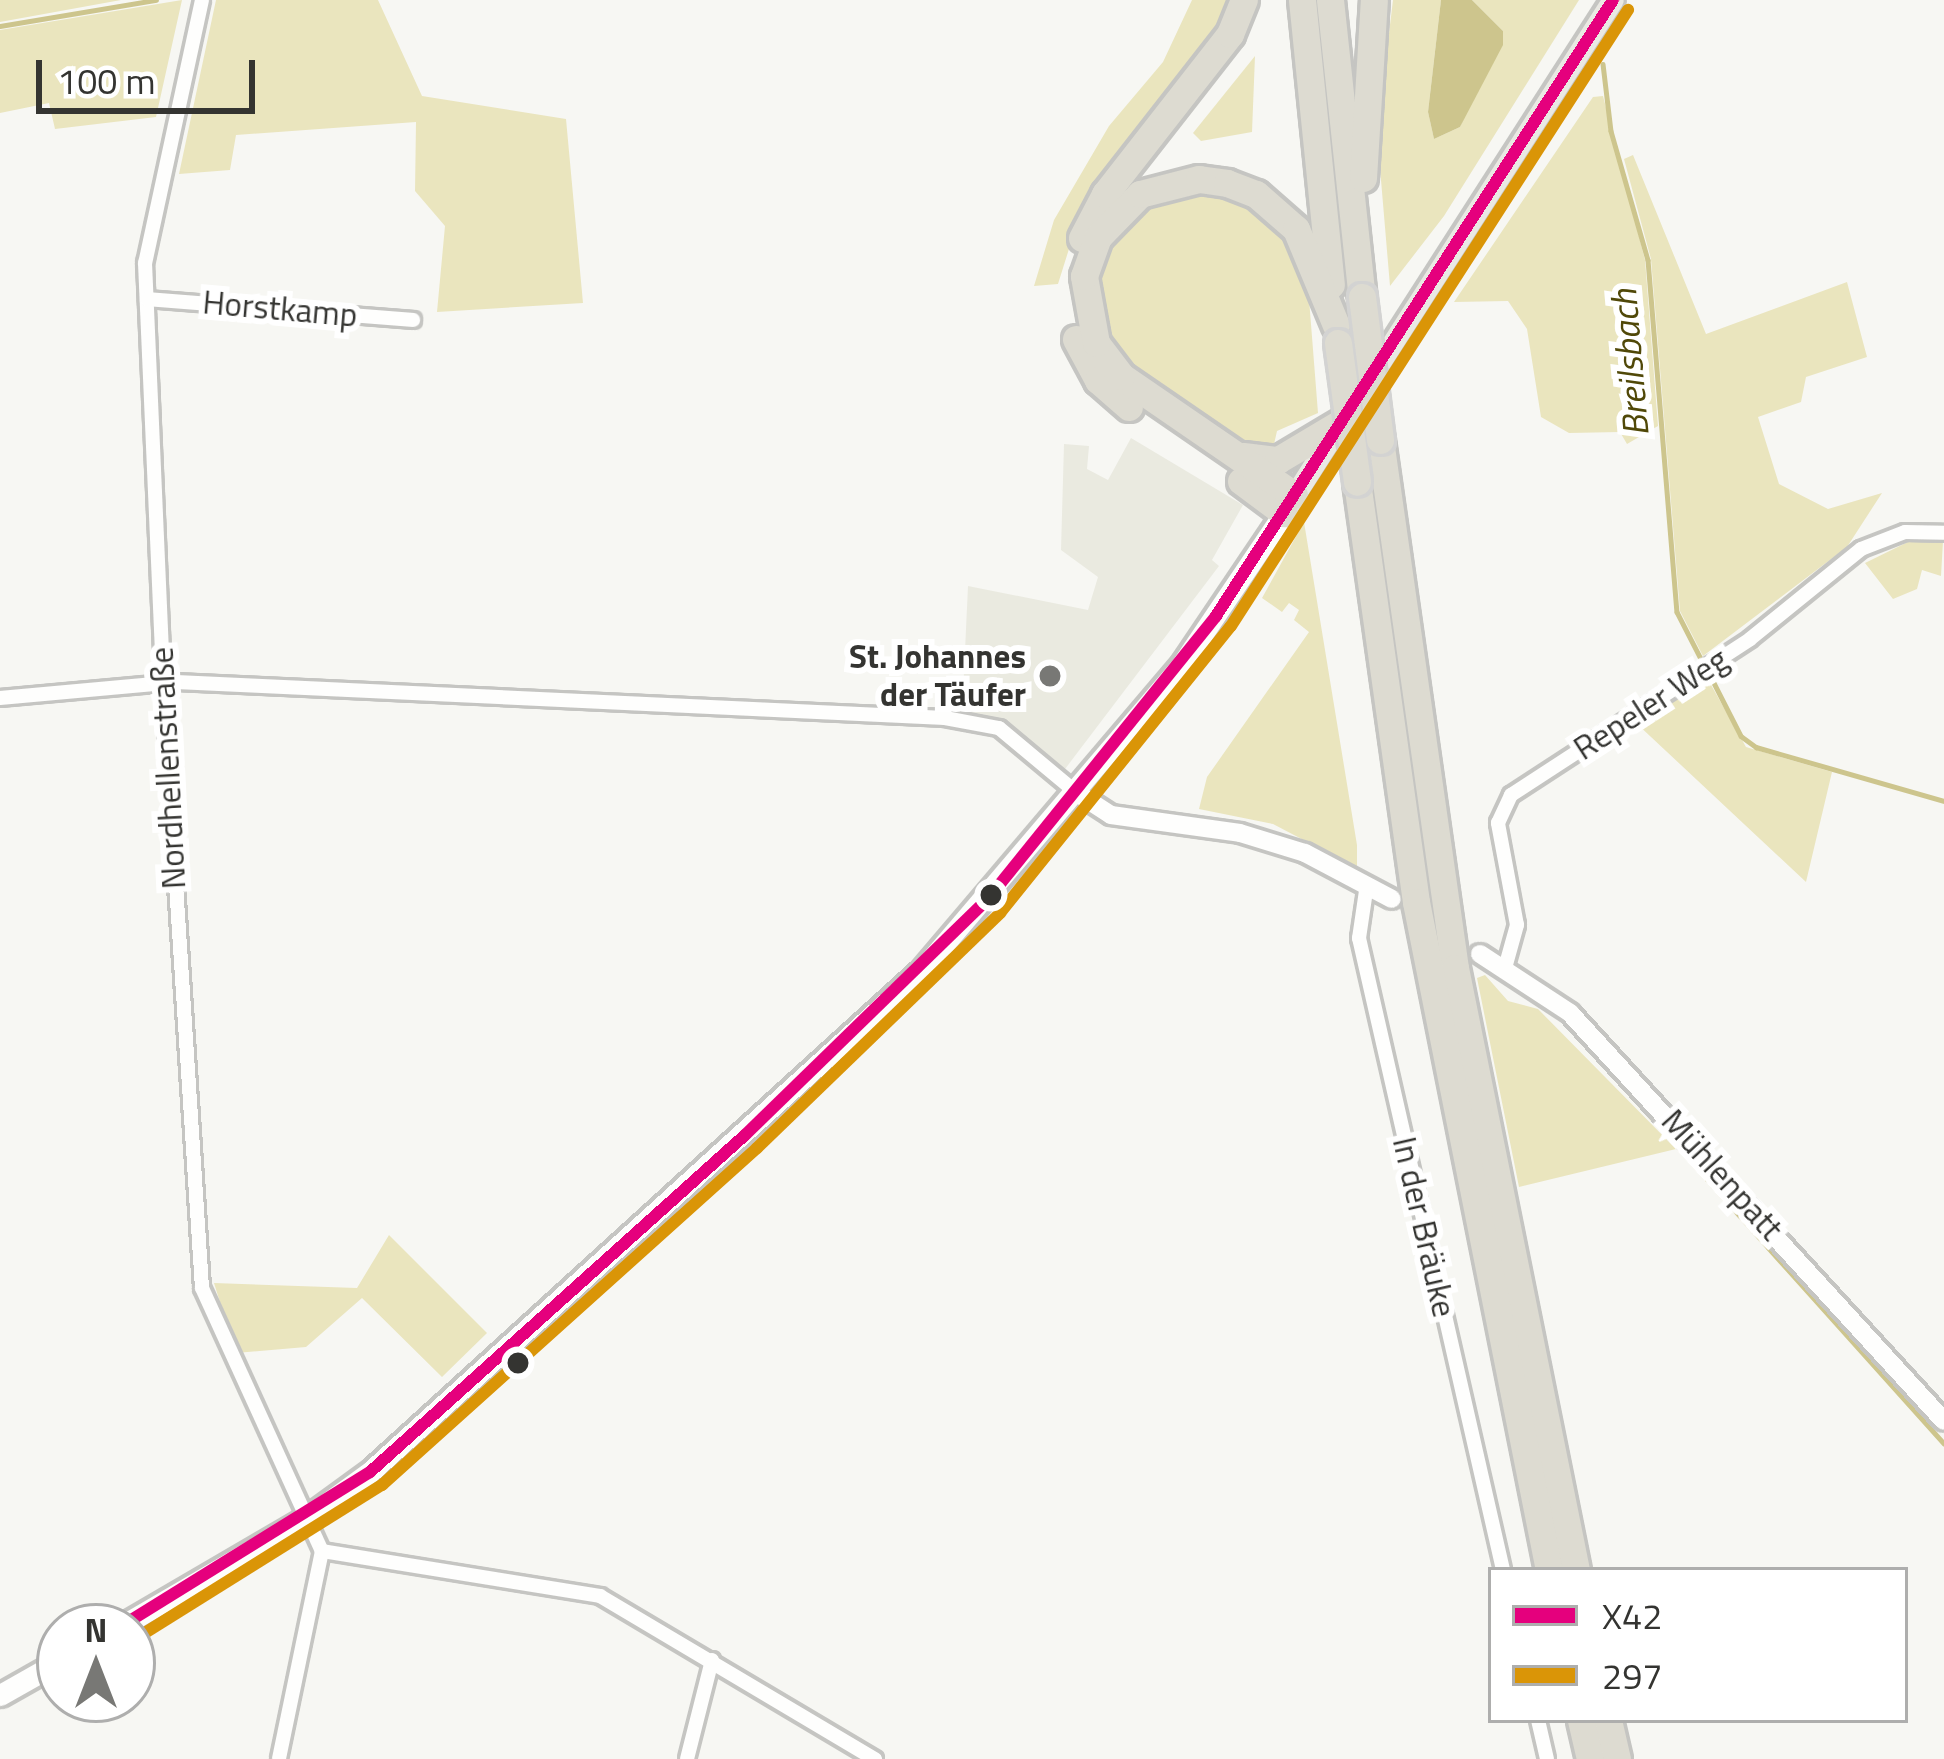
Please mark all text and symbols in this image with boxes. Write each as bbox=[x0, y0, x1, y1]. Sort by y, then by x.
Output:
scale bar bbox=[42, 36, 261, 110]
text: 100 m bbox=[57, 53, 156, 108]
street label: Horstkamp bbox=[201, 283, 359, 335]
water label: Breilsbach bbox=[1601, 288, 1657, 438]
place label: St. Johannes der Täufer bbox=[849, 637, 1026, 715]
street label: Repeler Weg bbox=[1566, 639, 1736, 769]
street label: Nordhellenstraße bbox=[142, 646, 194, 890]
marker: St. Johannes der Täufer bbox=[1037, 663, 1063, 689]
unlabelled marker bbox=[980, 884, 1002, 906]
street label: Mühlenpatt bbox=[1653, 1102, 1791, 1248]
street label: In der Bräuke bbox=[1384, 1133, 1464, 1321]
unlabelled marker bbox=[507, 1352, 529, 1374]
legend bbox=[1488, 1567, 1908, 1723]
text: X42 bbox=[1602, 1588, 1662, 1643]
north arrow bbox=[36, 1603, 156, 1723]
text: N bbox=[85, 1605, 107, 1655]
text: 297 bbox=[1602, 1648, 1662, 1703]

